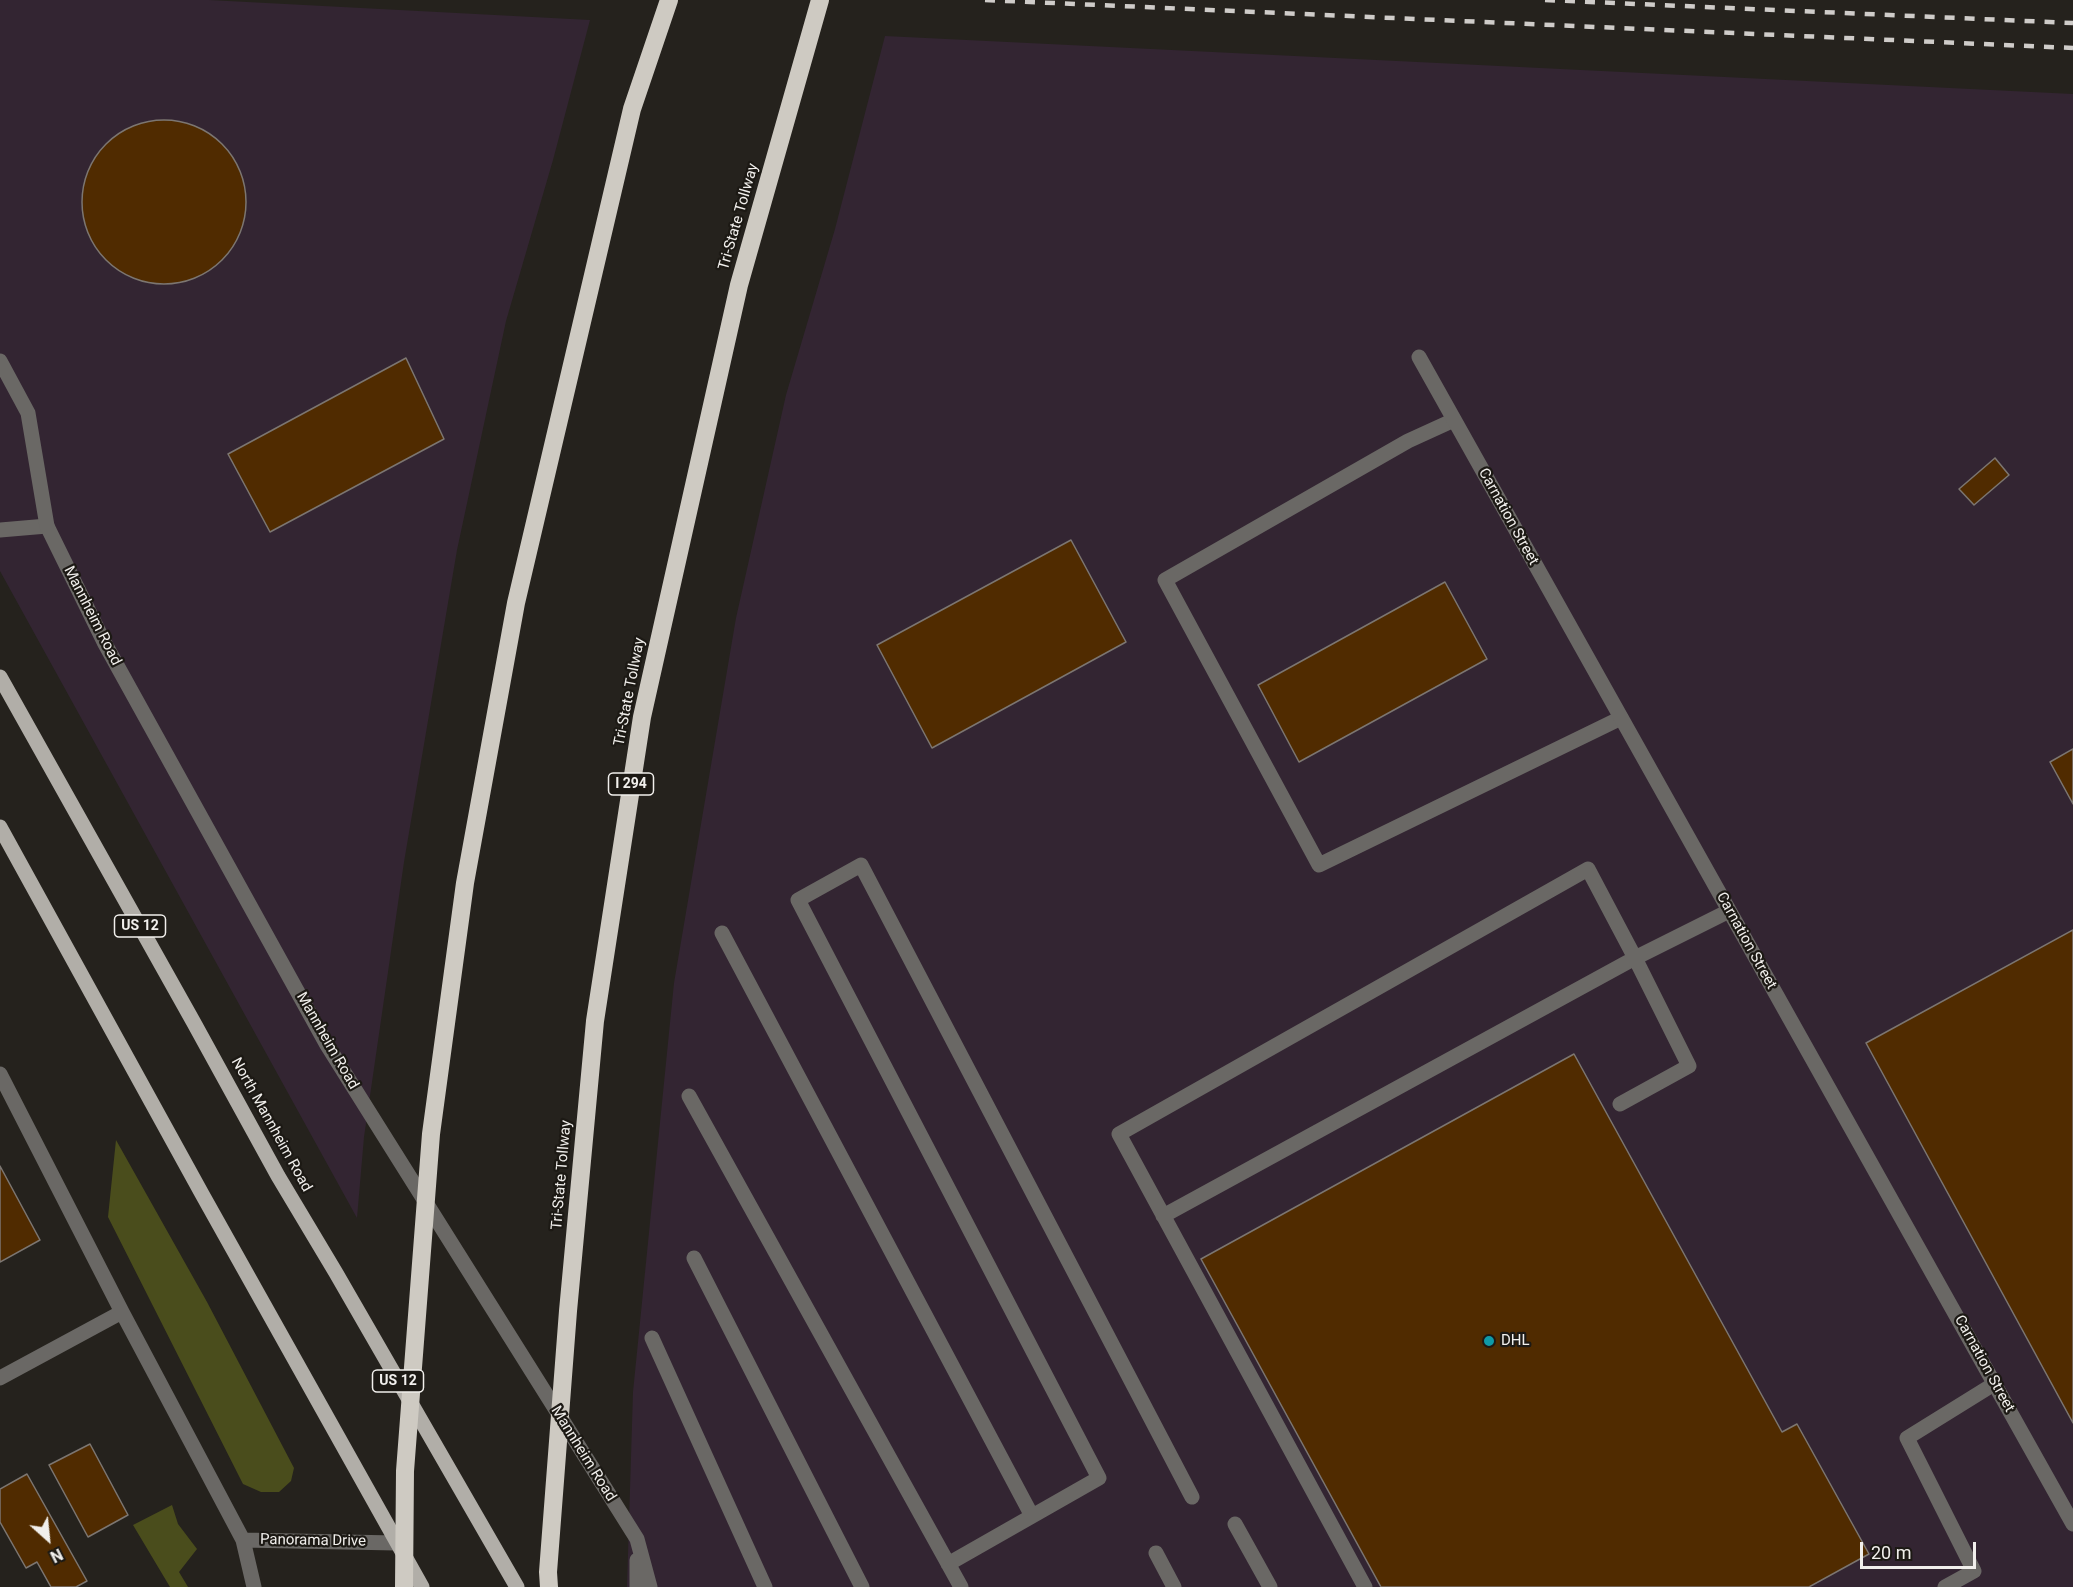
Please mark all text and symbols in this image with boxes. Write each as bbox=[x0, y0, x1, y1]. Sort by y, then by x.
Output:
street label: Tri-State Tollway bbox=[715, 161, 763, 273]
street label: Carnation Street bbox=[1474, 465, 1542, 569]
street label: Mannheim Road bbox=[59, 563, 125, 669]
street label: Tri-State Tollway bbox=[611, 636, 649, 748]
road number: I 294 bbox=[608, 773, 654, 795]
street label: Carnation Street bbox=[1712, 889, 1780, 993]
road number: US 12 bbox=[114, 915, 166, 937]
street label: Mannheim Road bbox=[292, 989, 362, 1093]
street label: North Mannheim Road bbox=[227, 1055, 315, 1195]
street label: Tri-State Tollway bbox=[548, 1119, 576, 1231]
street label: Carnation Street bbox=[1950, 1312, 2018, 1416]
place label: DHL bbox=[1501, 1332, 1530, 1350]
marker: DHL bbox=[1482, 1334, 1496, 1348]
road number: US 12 bbox=[372, 1370, 424, 1392]
street label: Mannheim Road bbox=[546, 1403, 620, 1505]
north arrow bbox=[18, 1509, 78, 1569]
scale bar bbox=[1863, 1530, 1978, 1568]
street label: Panorama Drive bbox=[260, 1531, 366, 1551]
text: 20 m bbox=[1871, 1542, 1911, 1563]
text: N bbox=[47, 1544, 66, 1567]

